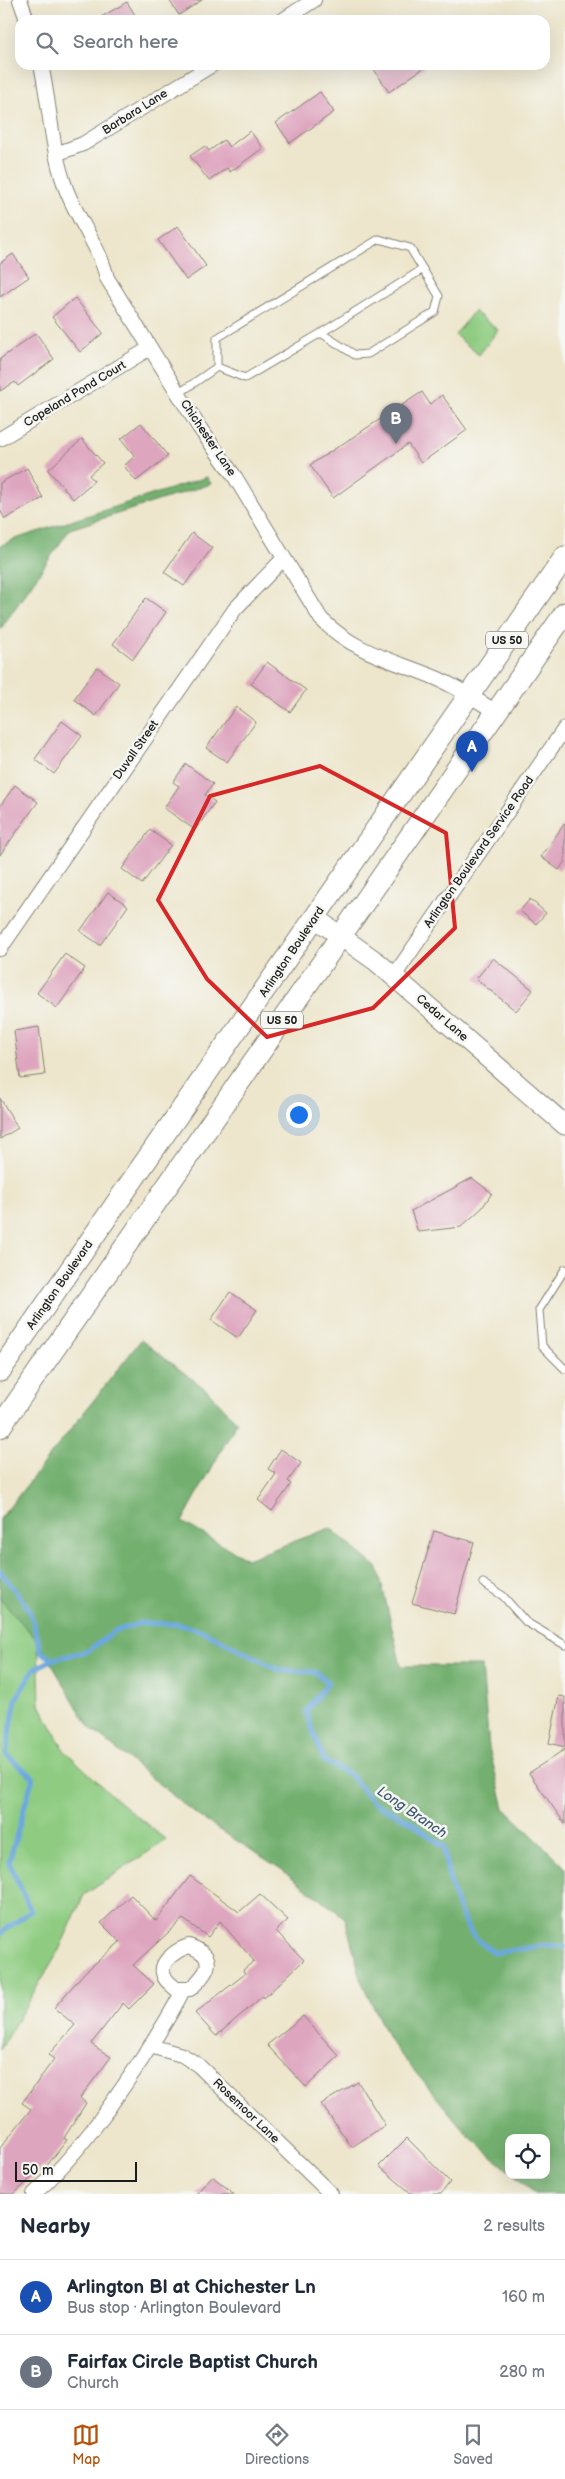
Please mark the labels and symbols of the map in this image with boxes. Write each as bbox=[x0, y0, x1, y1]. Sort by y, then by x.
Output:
street label: Barbara Lane bbox=[100, 86, 170, 138]
street label: Copeland Pond Court bbox=[21, 357, 129, 430]
street label: Chichester Lane bbox=[177, 397, 239, 479]
pin: B bbox=[380, 403, 412, 444]
road number: US 50 bbox=[486, 632, 528, 648]
street label: Duvall Street bbox=[110, 717, 162, 783]
pin: A bbox=[456, 731, 488, 772]
street label: Arlington Boulevard Service Road bbox=[421, 773, 537, 931]
street label: Arlington Boulevard bbox=[256, 904, 328, 1000]
street label: Cedar Lane bbox=[413, 991, 471, 1045]
road number: US 50 bbox=[261, 1012, 303, 1028]
your location bbox=[286, 1102, 312, 1128]
street label: Arlington Boulevard bbox=[24, 1237, 97, 1333]
water label: Long Branch bbox=[374, 1783, 450, 1842]
street label: Rosemoor Lane bbox=[210, 2075, 282, 2147]
scale bar bbox=[15, 2159, 138, 2182]

